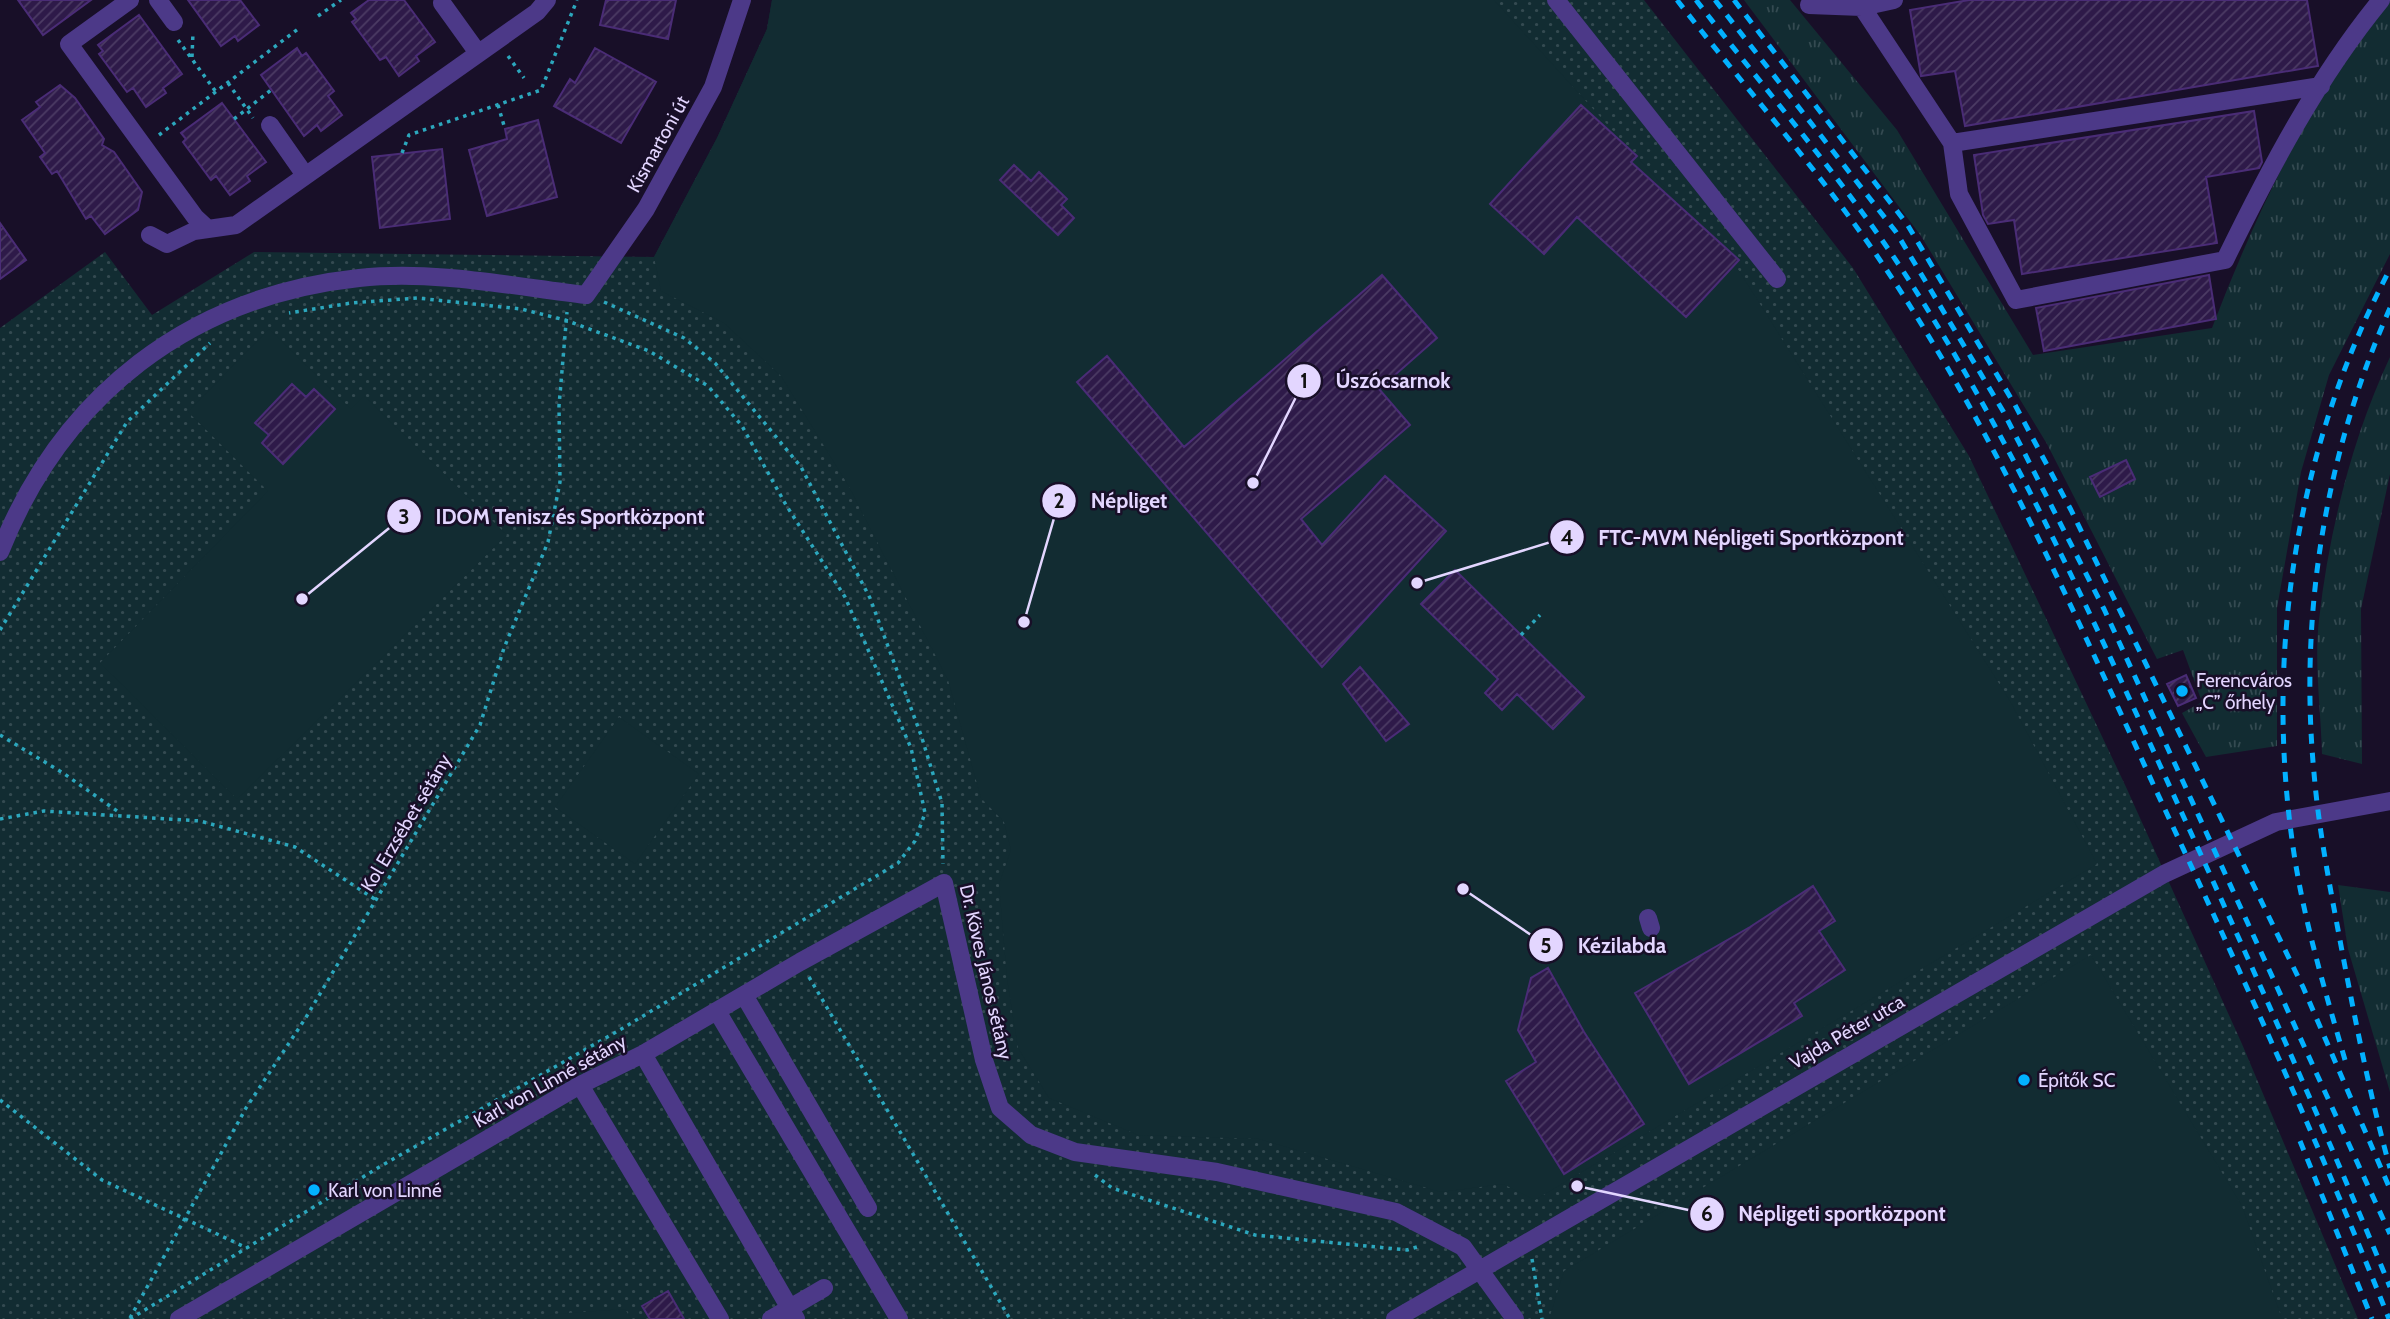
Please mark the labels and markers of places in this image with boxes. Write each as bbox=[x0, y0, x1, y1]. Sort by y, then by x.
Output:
callout: Úszócsarnok bbox=[1287, 360, 1465, 402]
callout: Népliget bbox=[1042, 480, 1181, 522]
callout: IDOM Tenisz és Sportközpont bbox=[387, 495, 719, 537]
callout: FTC-MVM Népligeti Sportközpont bbox=[1549, 516, 1918, 558]
place label: Ferencváros „C” őrhely bbox=[2196, 669, 2292, 714]
marker: Ferencváros „C” őrhely bbox=[2174, 683, 2190, 699]
callout: Kézilabda bbox=[1529, 924, 1680, 966]
place label: Építők SC bbox=[2038, 1068, 2116, 1092]
marker: Építők SC bbox=[2016, 1072, 2032, 1088]
place label: Karl von Linné bbox=[328, 1179, 442, 1202]
marker: Karl von Linné bbox=[306, 1182, 322, 1198]
callout: Népligeti sportközpont bbox=[1689, 1193, 1960, 1235]

